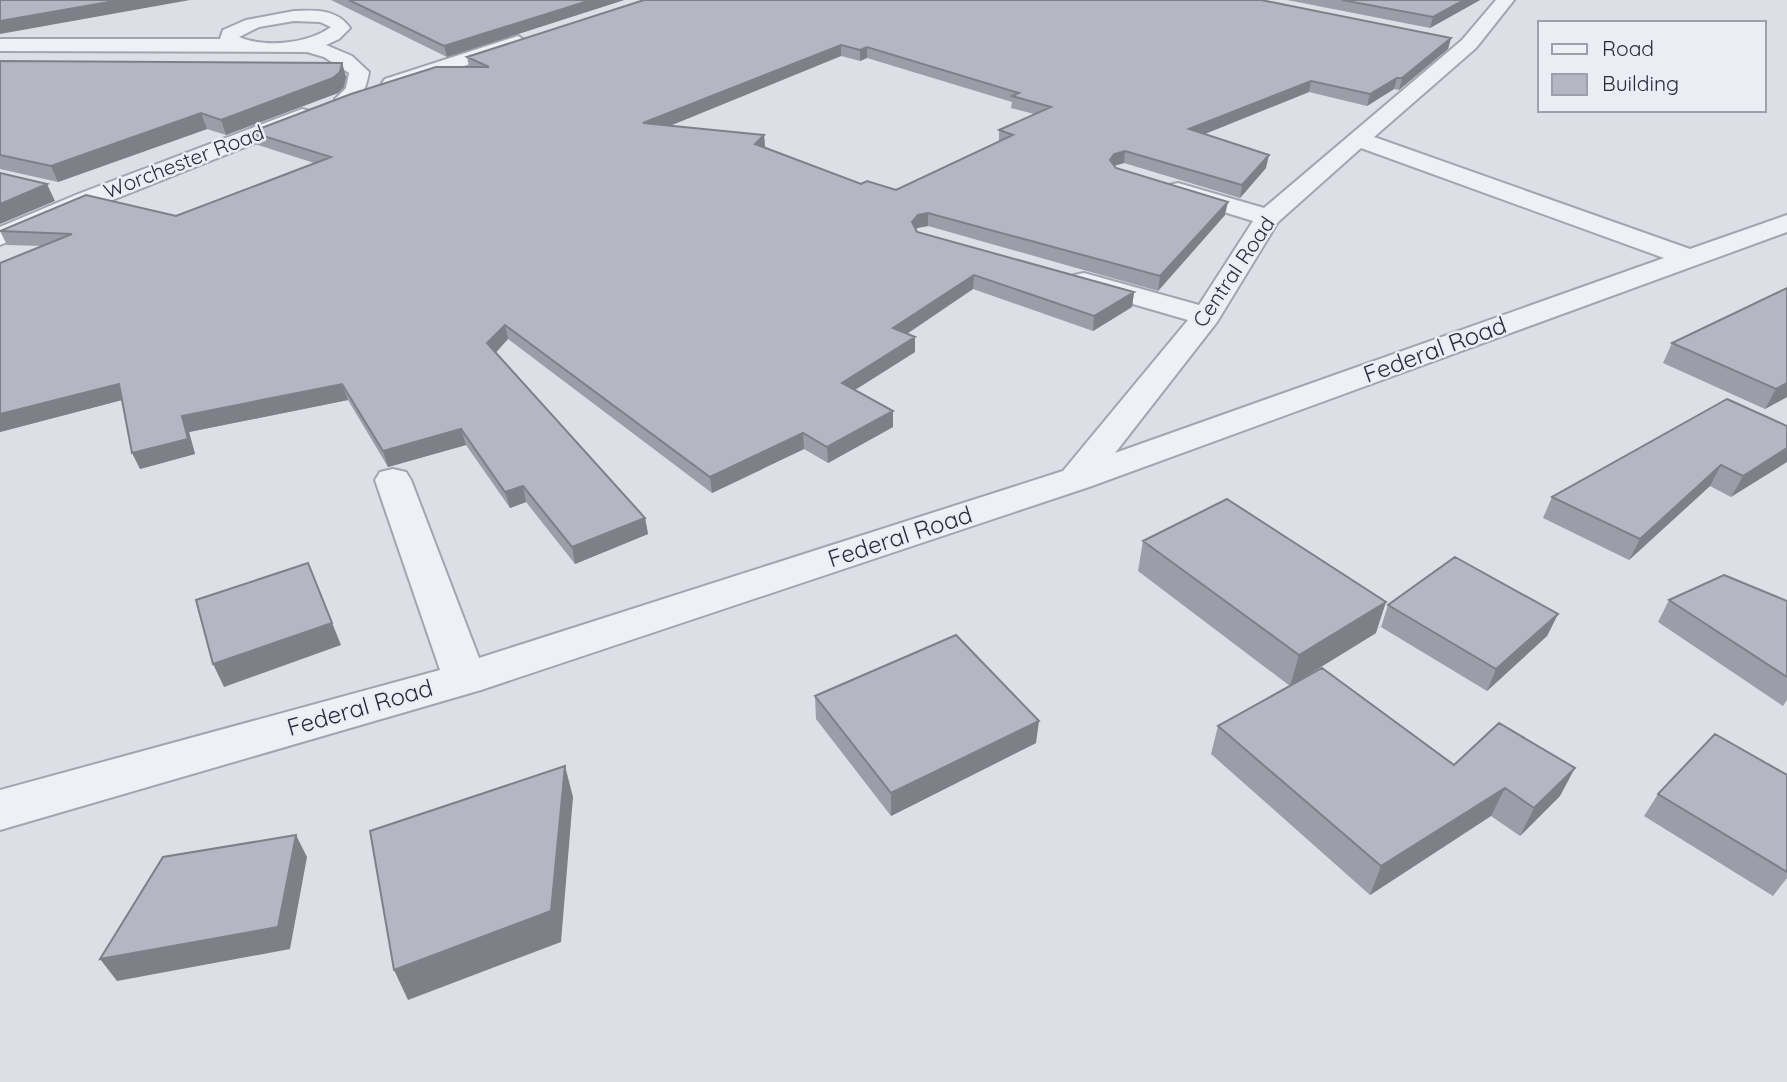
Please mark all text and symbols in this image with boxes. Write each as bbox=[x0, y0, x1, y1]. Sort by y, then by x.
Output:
legend bbox=[1538, 21, 1766, 112]
text: Road bbox=[1602, 35, 1654, 61]
text: Building bbox=[1602, 70, 1679, 96]
street label: Worchester Road bbox=[100, 119, 267, 204]
street label: Central Road bbox=[1187, 211, 1280, 332]
street label: Federal Road bbox=[1359, 309, 1510, 389]
street label: Federal Road bbox=[824, 499, 976, 573]
street label: Federal Road bbox=[283, 672, 436, 742]

